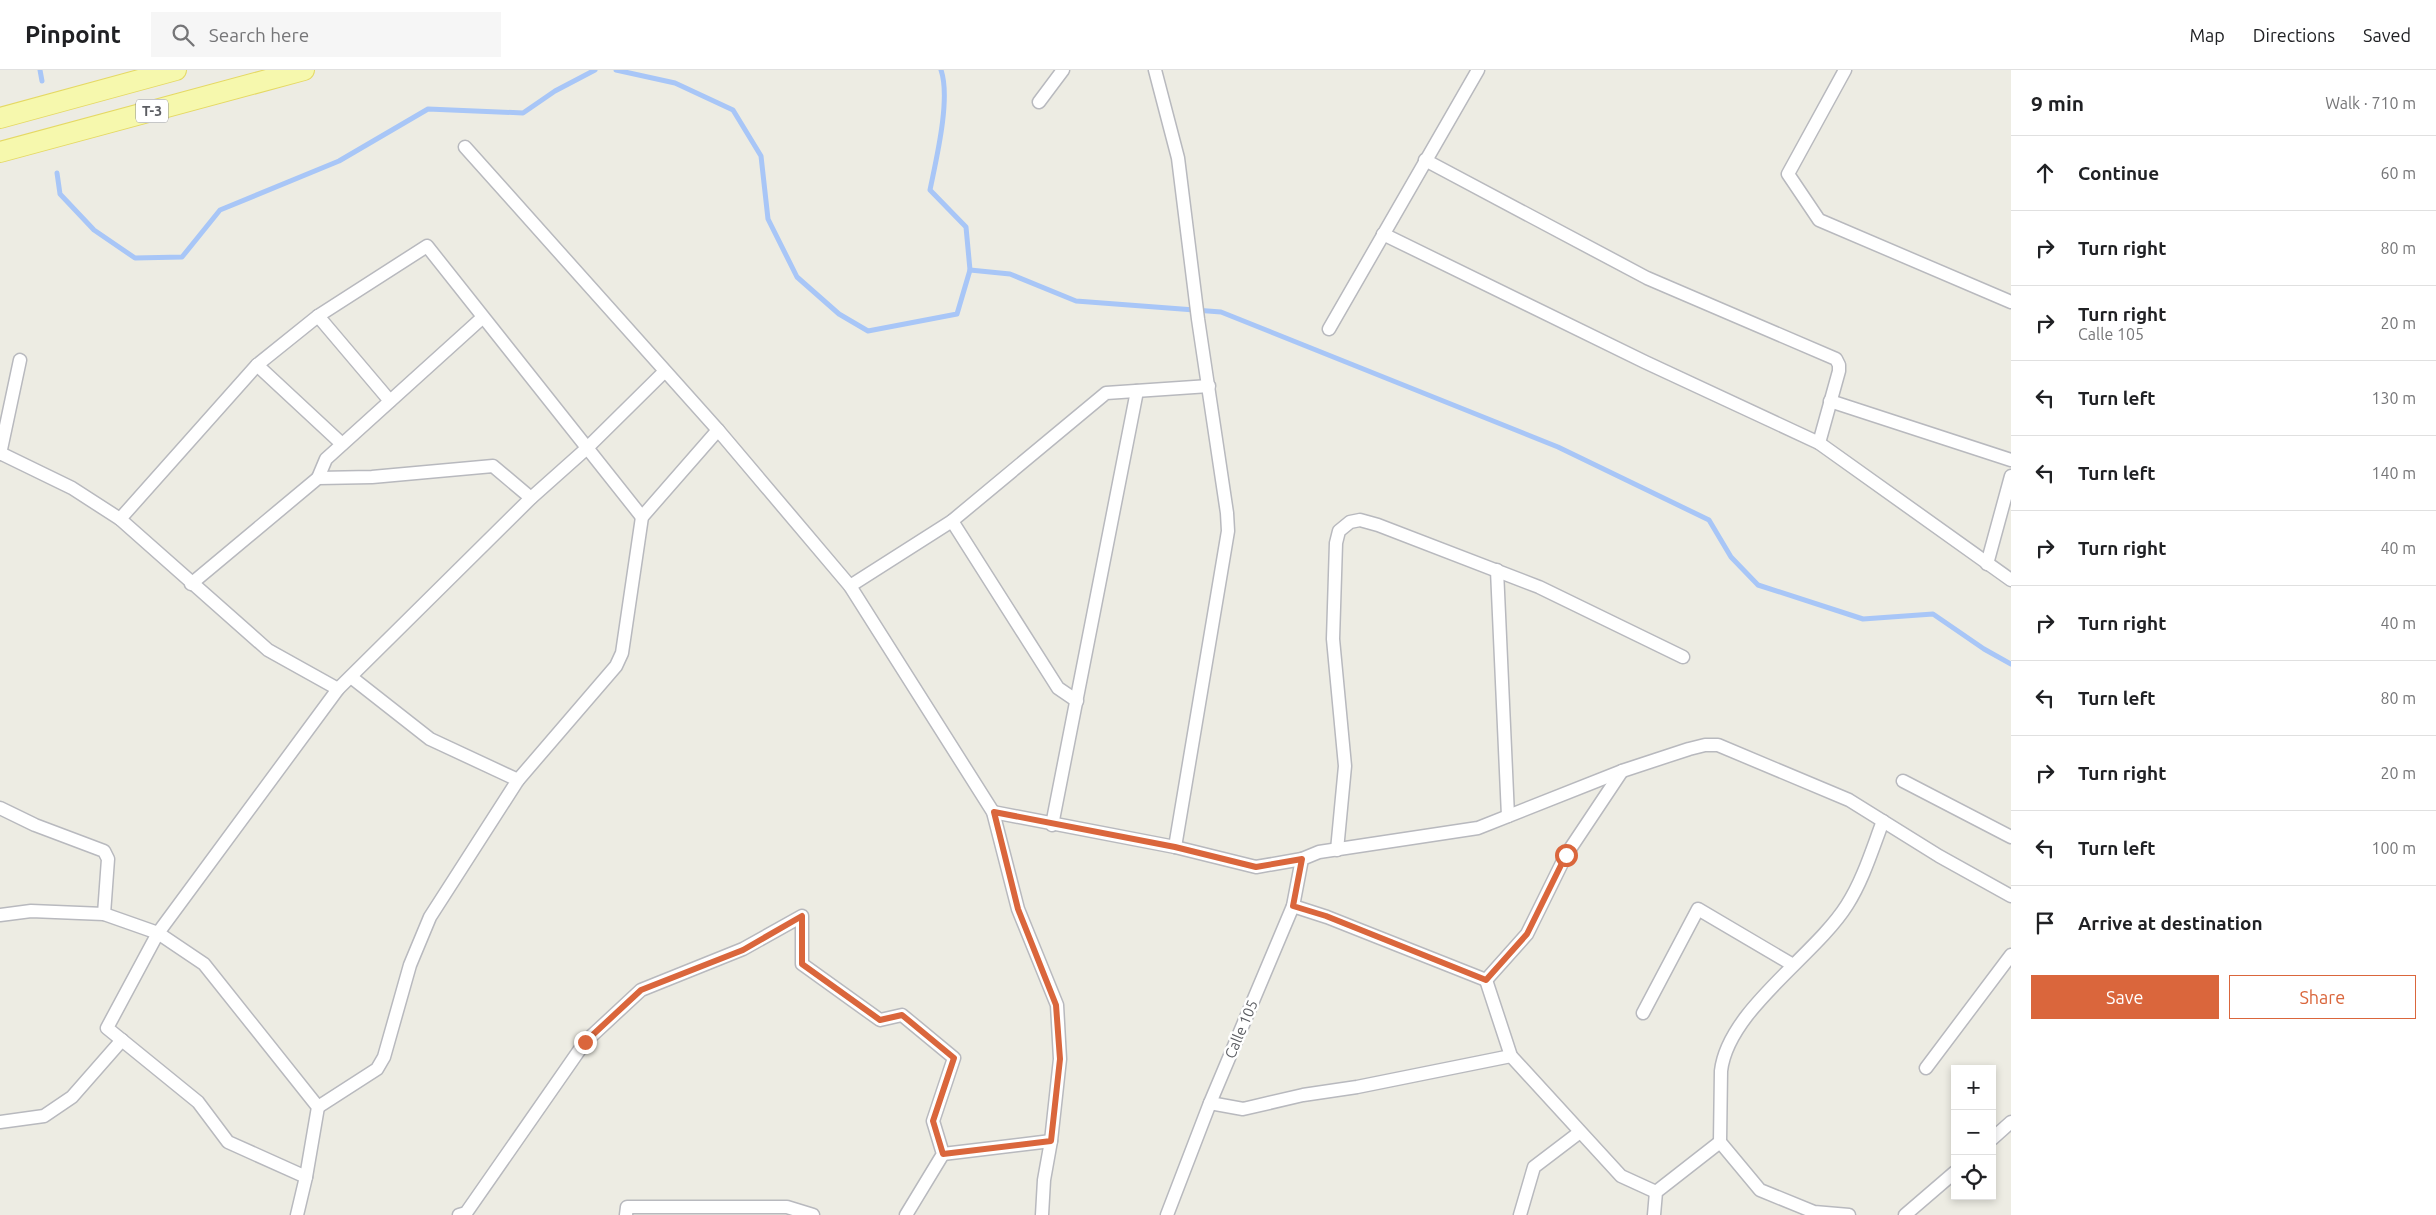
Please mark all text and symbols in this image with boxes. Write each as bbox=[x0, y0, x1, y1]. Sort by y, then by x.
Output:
search box bbox=[151, 12, 501, 57]
text: Pinpoint bbox=[25, 21, 121, 48]
icon: search bbox=[169, 21, 197, 49]
text: Search here bbox=[209, 24, 309, 46]
text: Map bbox=[2189, 25, 2225, 45]
text: Directions bbox=[2253, 25, 2335, 45]
text: Saved bbox=[2363, 25, 2411, 45]
text: 9 min bbox=[2031, 91, 2084, 115]
text: Walk · 710 m bbox=[2325, 94, 2416, 112]
road number: T-3 bbox=[136, 99, 168, 122]
icon: ahead bbox=[2031, 159, 2059, 187]
text: Continue bbox=[2078, 162, 2159, 184]
text: 60 m bbox=[2380, 164, 2416, 182]
icon: right bbox=[2031, 234, 2059, 262]
text: Turn right bbox=[2078, 237, 2166, 259]
text: 80 m bbox=[2380, 239, 2416, 257]
text: Turn right bbox=[2078, 303, 2166, 325]
icon: right bbox=[2031, 309, 2059, 337]
text: 20 m bbox=[2380, 314, 2416, 332]
text: Calle 105 bbox=[2078, 325, 2144, 343]
icon: left bbox=[2031, 384, 2059, 412]
text: Turn left bbox=[2078, 387, 2156, 409]
text: 130 m bbox=[2371, 389, 2416, 407]
icon: left bbox=[2031, 459, 2059, 487]
text: Turn left bbox=[2078, 462, 2156, 484]
text: 140 m bbox=[2371, 464, 2416, 482]
icon: right bbox=[2031, 534, 2059, 562]
text: Turn right bbox=[2078, 537, 2166, 559]
text: 40 m bbox=[2380, 539, 2416, 557]
icon: right bbox=[2031, 609, 2059, 637]
text: Turn right bbox=[2078, 612, 2166, 634]
text: 40 m bbox=[2380, 614, 2416, 632]
icon: left bbox=[2031, 684, 2059, 712]
text: Turn left bbox=[2078, 687, 2156, 709]
text: 80 m bbox=[2380, 689, 2416, 707]
icon: right bbox=[2031, 759, 2059, 787]
text: Turn right bbox=[2078, 762, 2166, 784]
text: 20 m bbox=[2380, 764, 2416, 782]
icon: left bbox=[2031, 834, 2059, 862]
text: Turn left bbox=[2078, 837, 2156, 859]
text: 100 m bbox=[2371, 839, 2416, 857]
route start bbox=[1555, 844, 1578, 867]
icon: arrive bbox=[2031, 909, 2059, 937]
text: Arrive at destination bbox=[2078, 912, 2263, 934]
button: Save bbox=[2031, 975, 2219, 1019]
button: Share bbox=[2229, 975, 2416, 1019]
street label: Calle 105 bbox=[1221, 997, 1261, 1061]
route end bbox=[574, 1031, 597, 1054]
map controls bbox=[1951, 1065, 1996, 1200]
button: + bbox=[1951, 1065, 1996, 1110]
button: − bbox=[1951, 1110, 1996, 1155]
button: locate bbox=[1951, 1155, 1996, 1200]

